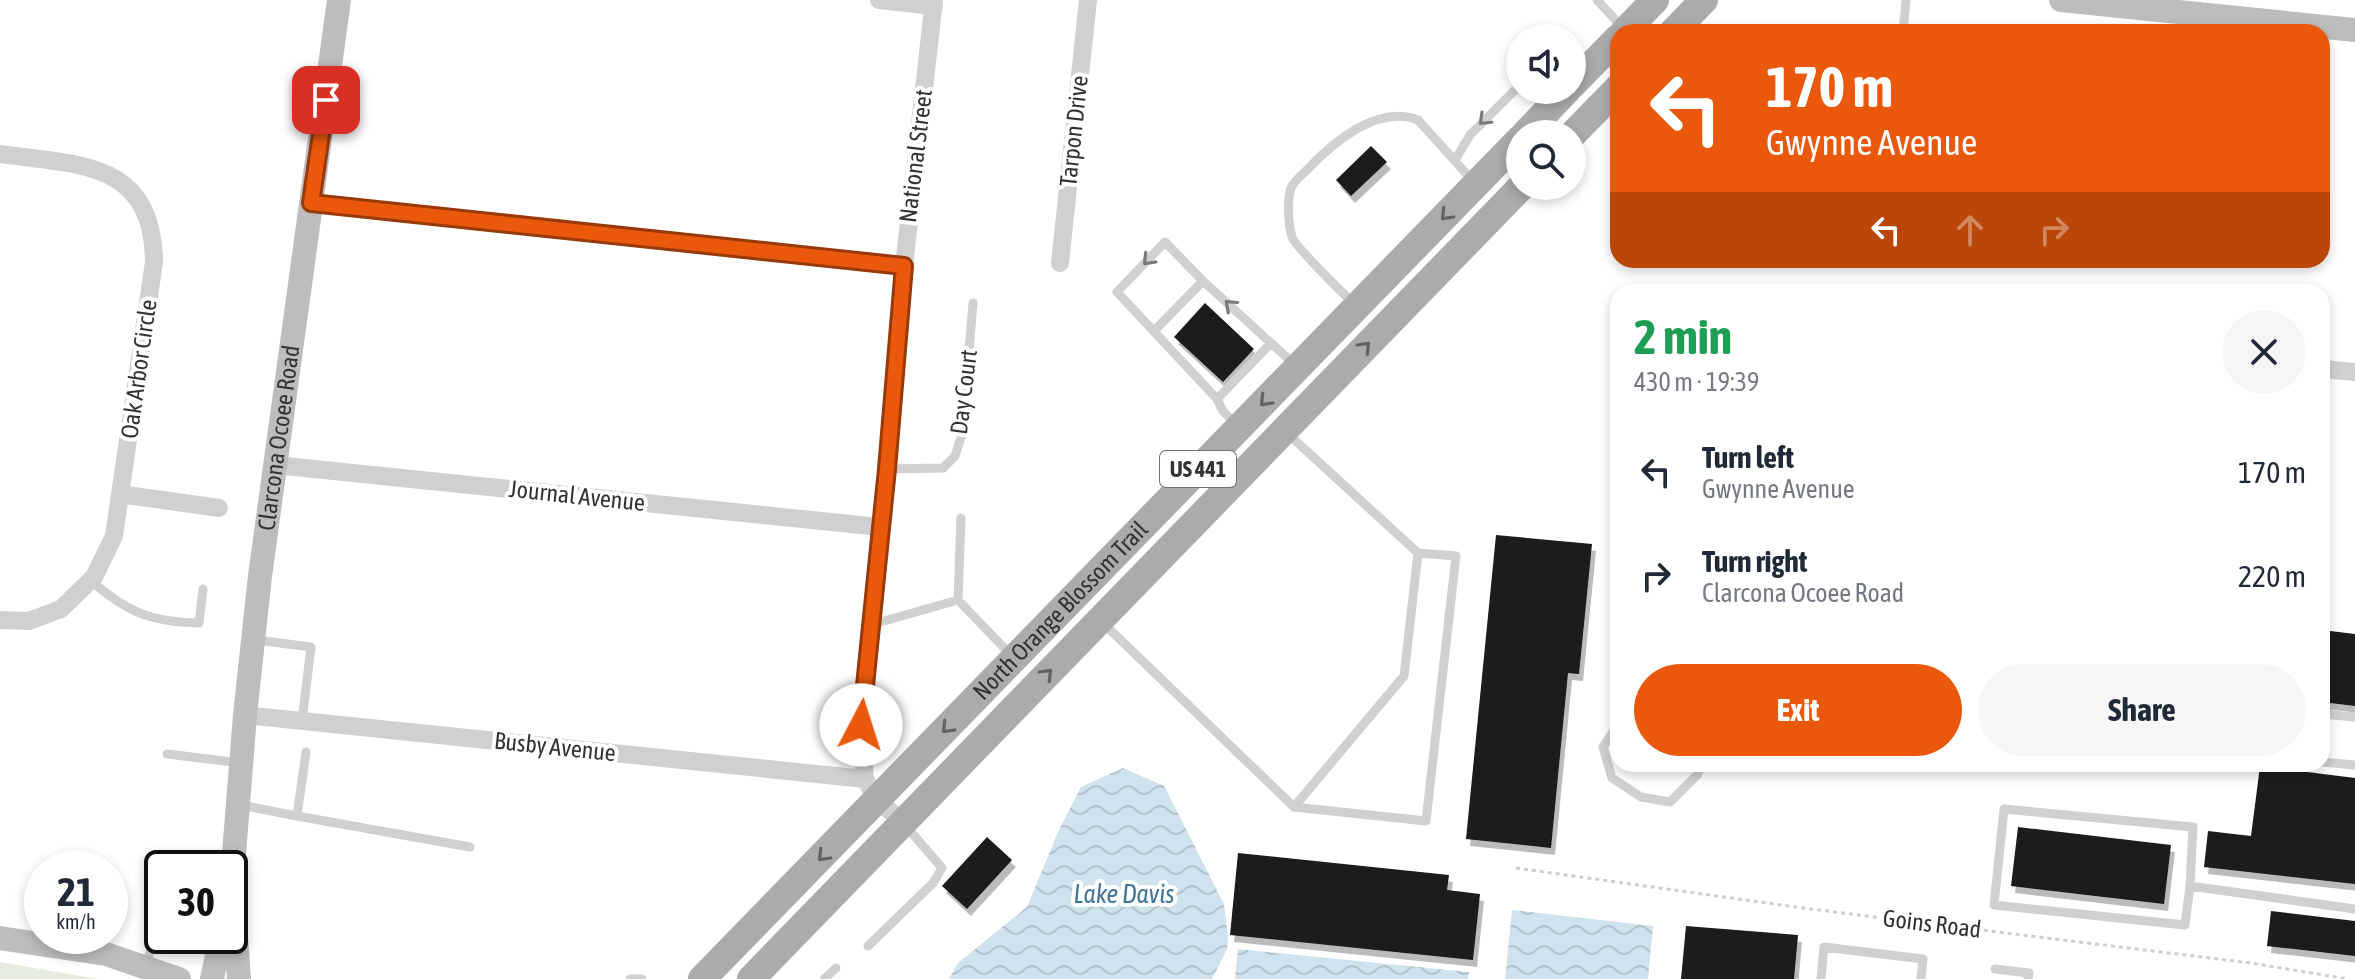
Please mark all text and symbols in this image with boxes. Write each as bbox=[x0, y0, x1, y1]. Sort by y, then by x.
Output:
map controls bbox=[1506, 24, 1586, 200]
button: sound bbox=[1506, 24, 1586, 104]
text: 170 m bbox=[1766, 55, 1893, 119]
icon: left bbox=[1634, 56, 1738, 160]
pin bbox=[292, 66, 360, 134]
street label: Tarpon Drive bbox=[1054, 74, 1093, 188]
icon: arrive bbox=[304, 78, 348, 122]
street label: National Street bbox=[894, 88, 937, 224]
one-way arrow bbox=[1479, 111, 1493, 126]
button: search bbox=[1506, 120, 1586, 200]
text: Gwynne Avenue bbox=[1766, 121, 1977, 163]
one-way arrow bbox=[1441, 206, 1455, 220]
icon: left bbox=[1864, 208, 1908, 252]
icon: ahead bbox=[1948, 208, 1992, 252]
icon: right bbox=[2032, 208, 2076, 252]
one-way arrow bbox=[1143, 251, 1158, 265]
street label: Oak Arbor Circle bbox=[115, 298, 162, 440]
one-way arrow bbox=[1224, 301, 1239, 315]
text: 2 min bbox=[1634, 309, 1732, 364]
button: close bbox=[2222, 310, 2306, 394]
one-way arrow bbox=[1356, 342, 1371, 356]
street label: Clarcona Ocoee Road bbox=[252, 343, 305, 532]
street label: Day Court bbox=[945, 348, 982, 436]
text: 430 m · 19:39 bbox=[1634, 367, 1759, 397]
one-way arrow bbox=[1260, 392, 1274, 406]
text: Turn left bbox=[1702, 440, 1794, 474]
icon: left bbox=[1634, 450, 1678, 494]
road number: US 441 bbox=[1160, 451, 1236, 487]
text: 170 m bbox=[2238, 455, 2306, 489]
text: Gwynne Avenue bbox=[1702, 474, 1855, 504]
street label: Journal Avenue bbox=[508, 475, 646, 516]
street label: North Orange Blossom Trail bbox=[968, 515, 1153, 705]
text: Turn right bbox=[1702, 544, 1808, 578]
icon: right bbox=[1634, 554, 1678, 598]
text: 220 m bbox=[2238, 559, 2306, 593]
text: Clarcona Ocoee Road bbox=[1702, 578, 1904, 608]
button: Exit bbox=[1634, 664, 1962, 756]
button: Share bbox=[1978, 664, 2306, 756]
one-way arrow bbox=[1038, 669, 1053, 683]
position arrow bbox=[819, 683, 903, 767]
one-way arrow bbox=[942, 719, 956, 733]
street label: Busby Avenue bbox=[493, 727, 617, 766]
one-way arrow bbox=[817, 847, 832, 861]
speed limit sign: 30 bbox=[144, 850, 248, 954]
text: 21 bbox=[57, 869, 95, 914]
water label: Lake Davis bbox=[1074, 879, 1174, 909]
street label: Goins Road bbox=[1881, 904, 1983, 943]
text: km/h bbox=[56, 910, 96, 933]

